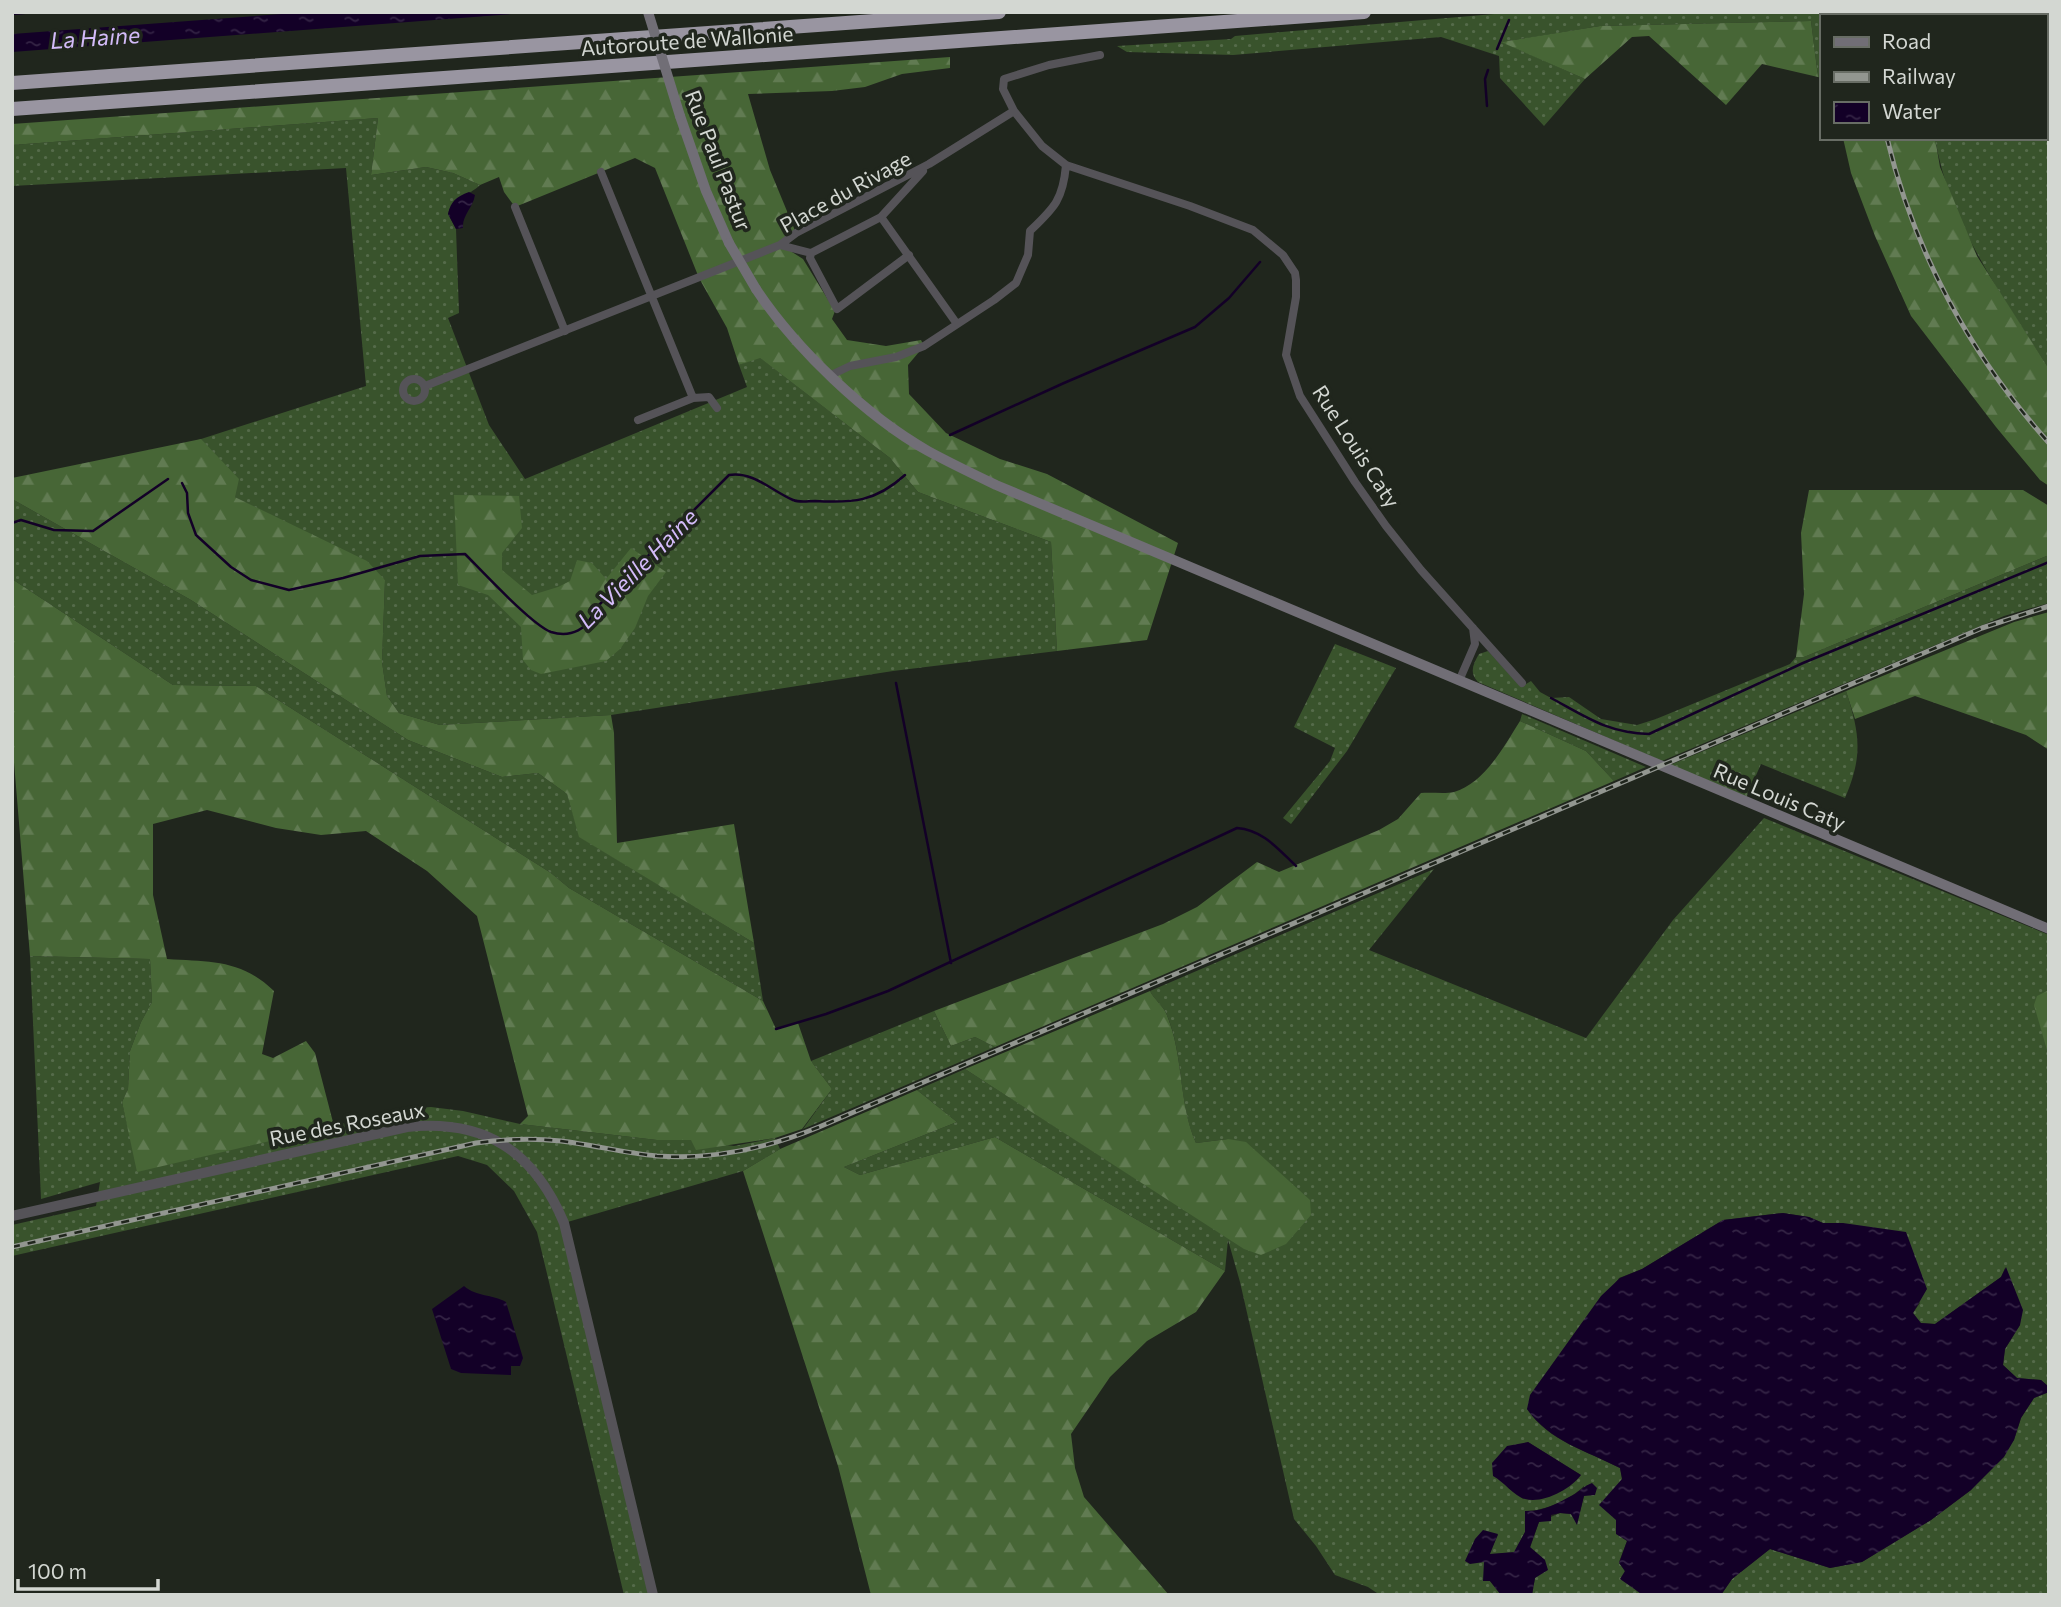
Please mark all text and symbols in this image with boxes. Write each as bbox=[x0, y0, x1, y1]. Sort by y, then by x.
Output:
legend bbox=[1820, 14, 2047, 140]
water label: La Haine bbox=[49, 20, 141, 54]
street label: Autoroute de Wallonie bbox=[580, 20, 794, 60]
text: Road bbox=[1882, 28, 1931, 53]
text: Railway bbox=[1882, 63, 1956, 88]
street label: Rue Paul Pastur bbox=[681, 86, 757, 234]
text: Water bbox=[1882, 98, 1941, 123]
street label: Place du Rivage bbox=[775, 145, 915, 237]
street label: Rue Louis Caty bbox=[1308, 380, 1406, 512]
water label: La Vieille Haine bbox=[571, 502, 703, 634]
street label: Rue Louis Caty bbox=[1710, 757, 1850, 835]
street label: Rue des Roseaux bbox=[267, 1096, 427, 1150]
scale bar bbox=[18, 1548, 158, 1592]
text: 100 m bbox=[28, 1558, 87, 1583]

